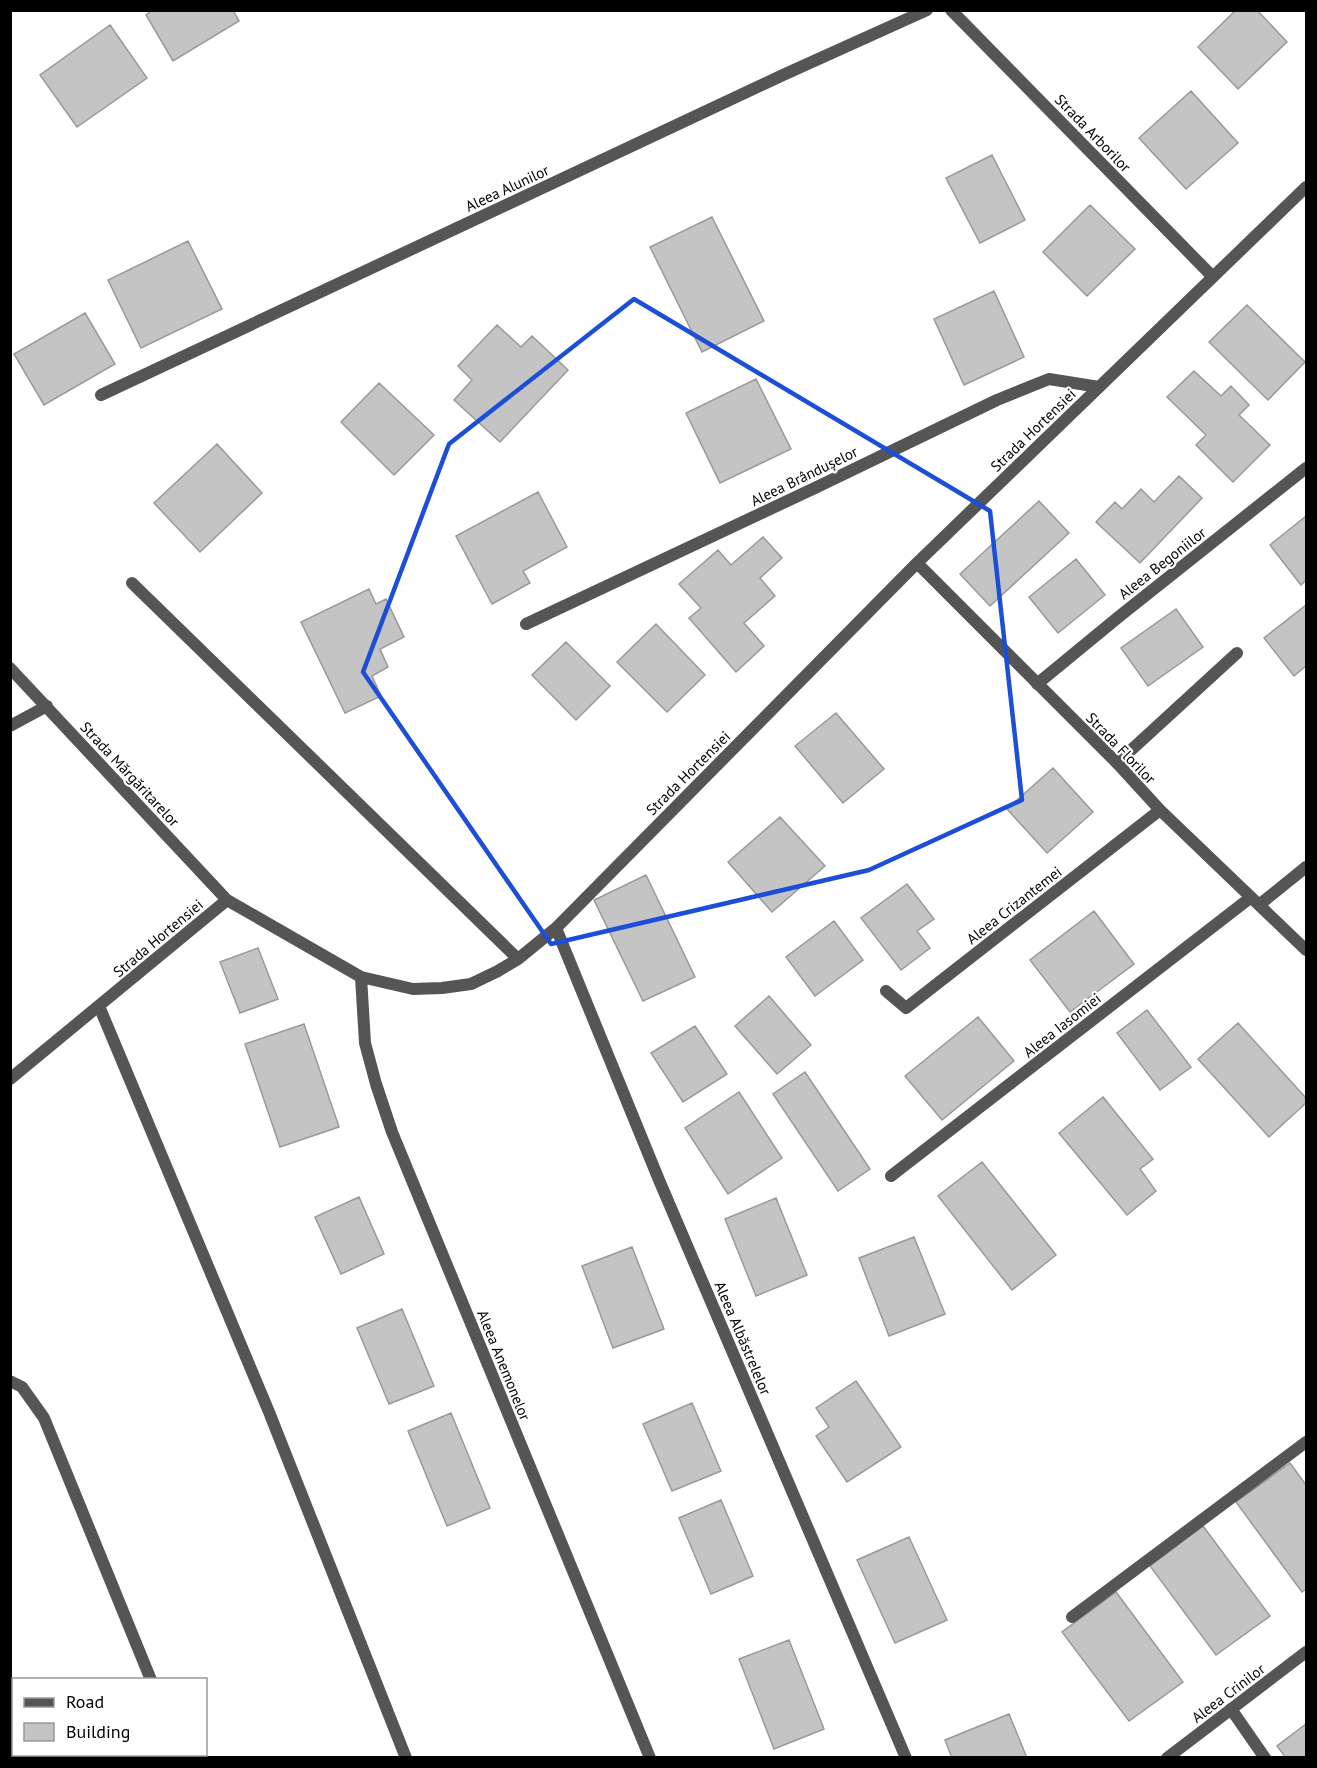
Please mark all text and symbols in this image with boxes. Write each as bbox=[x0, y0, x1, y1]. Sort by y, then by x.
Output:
street label: Strada Arborilor bbox=[1051, 90, 1135, 176]
street label: Aleea Alunilor bbox=[462, 160, 552, 216]
street label: Strada Hortensiei bbox=[986, 384, 1080, 476]
street label: Aleea Brândușelor bbox=[747, 442, 861, 510]
street label: Aleea Begoniilor bbox=[1114, 523, 1210, 603]
street label: Strada Florilor bbox=[1082, 708, 1160, 788]
street label: Strada Mărgăritarelor bbox=[76, 717, 184, 831]
street label: Strada Hortensiei bbox=[642, 727, 734, 819]
street label: Aleea Crizantemei bbox=[963, 862, 1065, 948]
street label: Strada Hortensiei bbox=[109, 895, 207, 981]
street label: Aleea Iasomiei bbox=[1019, 989, 1105, 1061]
street label: Aleea Albăstrelelor bbox=[711, 1278, 775, 1398]
street label: Aleea Anemonelor bbox=[473, 1307, 535, 1423]
street label: Aleea Crinilor bbox=[1188, 1659, 1268, 1727]
legend bbox=[12, 1678, 207, 1756]
text: Road bbox=[66, 1690, 104, 1713]
text: Building bbox=[66, 1720, 130, 1743]

